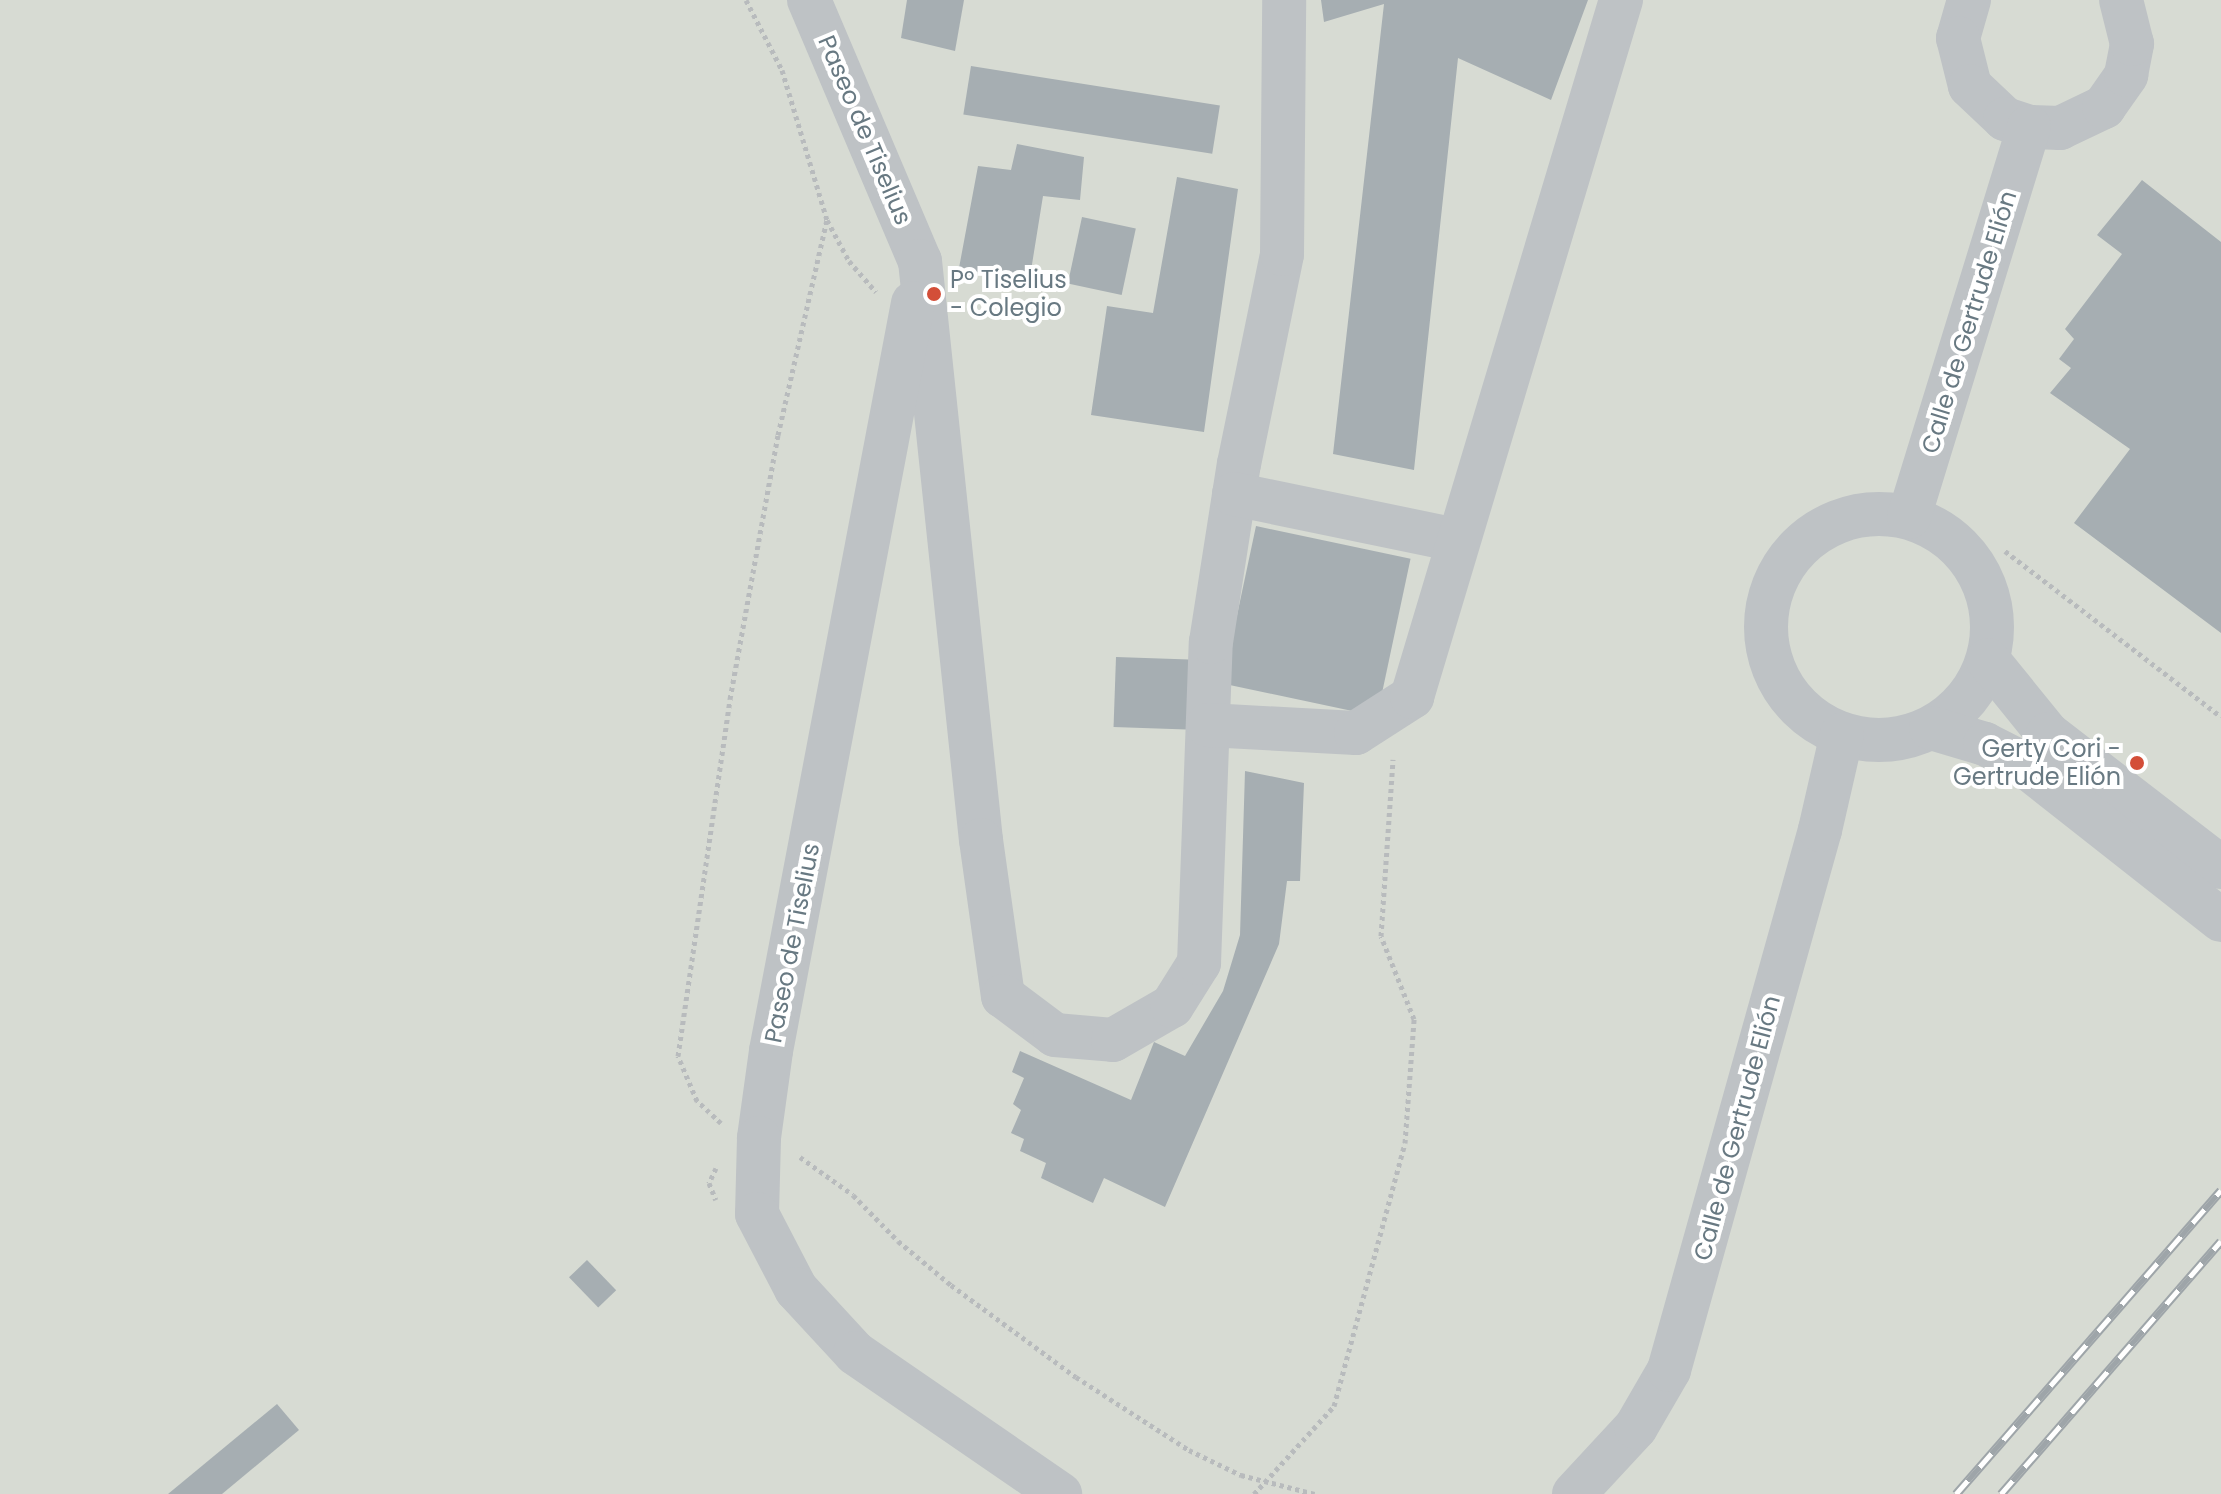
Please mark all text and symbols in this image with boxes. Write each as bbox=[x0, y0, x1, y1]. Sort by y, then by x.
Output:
street label: Paseo de Tiselius bbox=[812, 31, 918, 229]
street label: Calle de Gertrude Elión bbox=[1915, 187, 2023, 457]
place label: Pº Tiselius - Colegio bbox=[950, 266, 1067, 322]
marker: Pº Tiselius - Colegio bbox=[925, 285, 943, 303]
place label: Gerty Cori - Gertrude Elión bbox=[1953, 735, 2121, 791]
marker: Gerty Cori - Gertrude Elión bbox=[2128, 754, 2146, 772]
street label: Paseo de Tiselius bbox=[759, 841, 825, 1045]
street label: Calle de Gertrude Elión bbox=[1688, 992, 1786, 1264]

